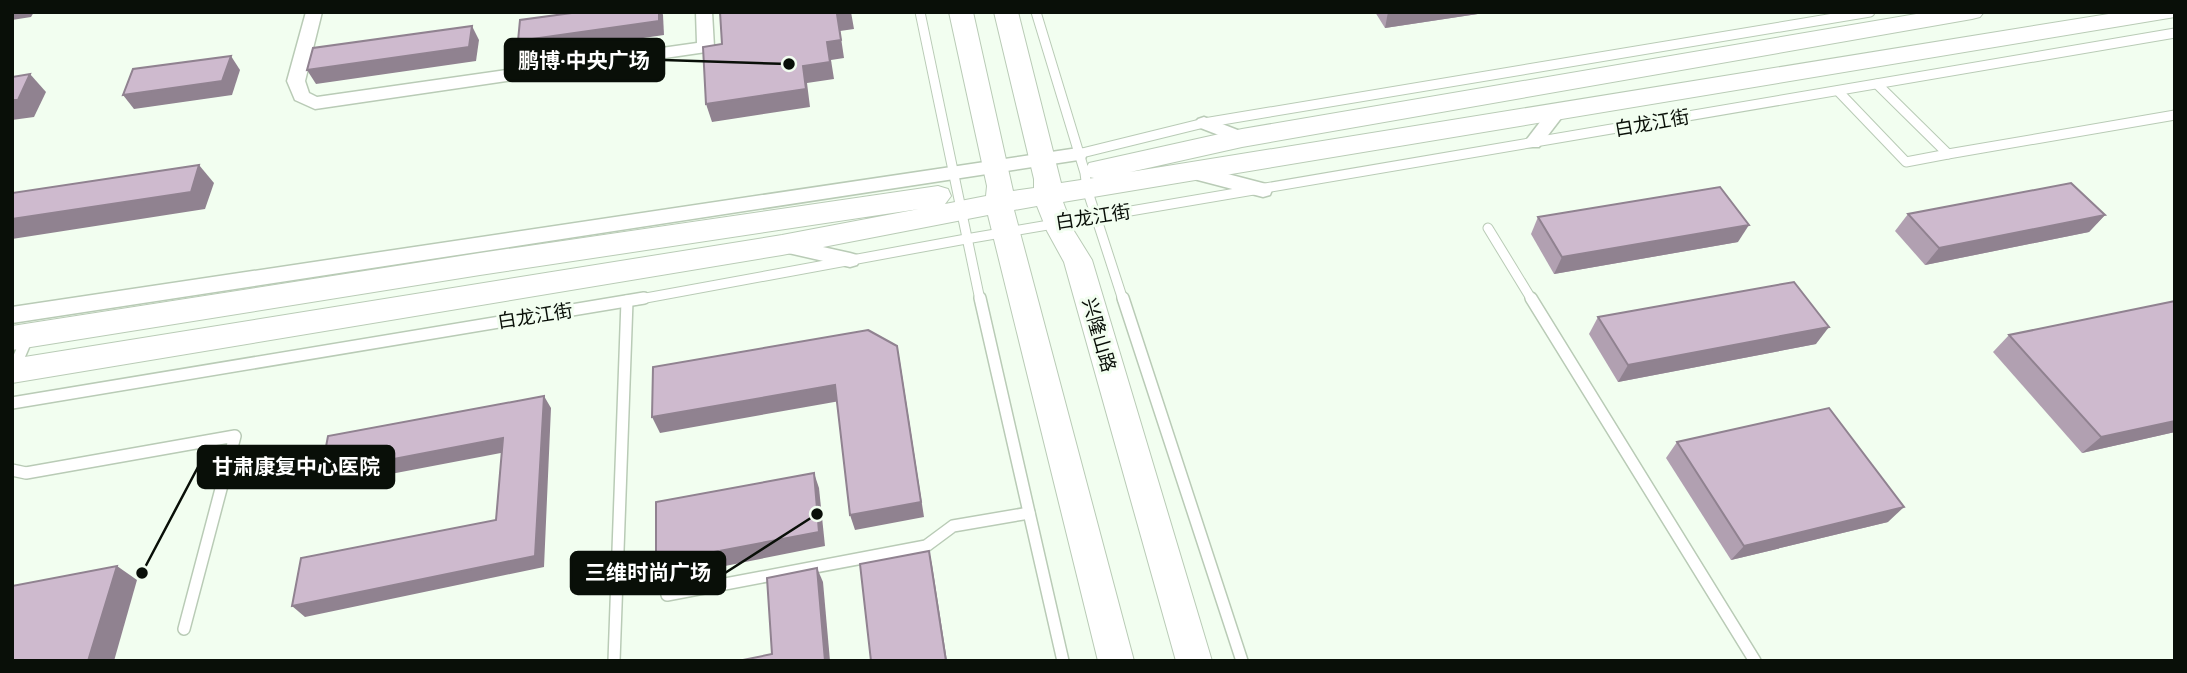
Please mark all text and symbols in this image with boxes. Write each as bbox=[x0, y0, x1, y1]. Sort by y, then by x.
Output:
callout: 鹏博·中央广场 bbox=[505, 39, 664, 81]
text: 鹏博·中央广场 bbox=[518, 47, 650, 75]
street label: 白龙江街 bbox=[1612, 104, 1692, 142]
street label: 白龙江街 bbox=[1054, 199, 1132, 235]
street label: 兴隆山路 bbox=[1077, 295, 1121, 375]
street label: 白龙江街 bbox=[496, 298, 574, 334]
callout: 甘肃康复中心医院 bbox=[198, 446, 394, 488]
text: 甘肃康复中心医院 bbox=[212, 453, 380, 481]
callout: 三维时尚广场 bbox=[571, 552, 725, 594]
text: 三维时尚广场 bbox=[585, 559, 711, 587]

